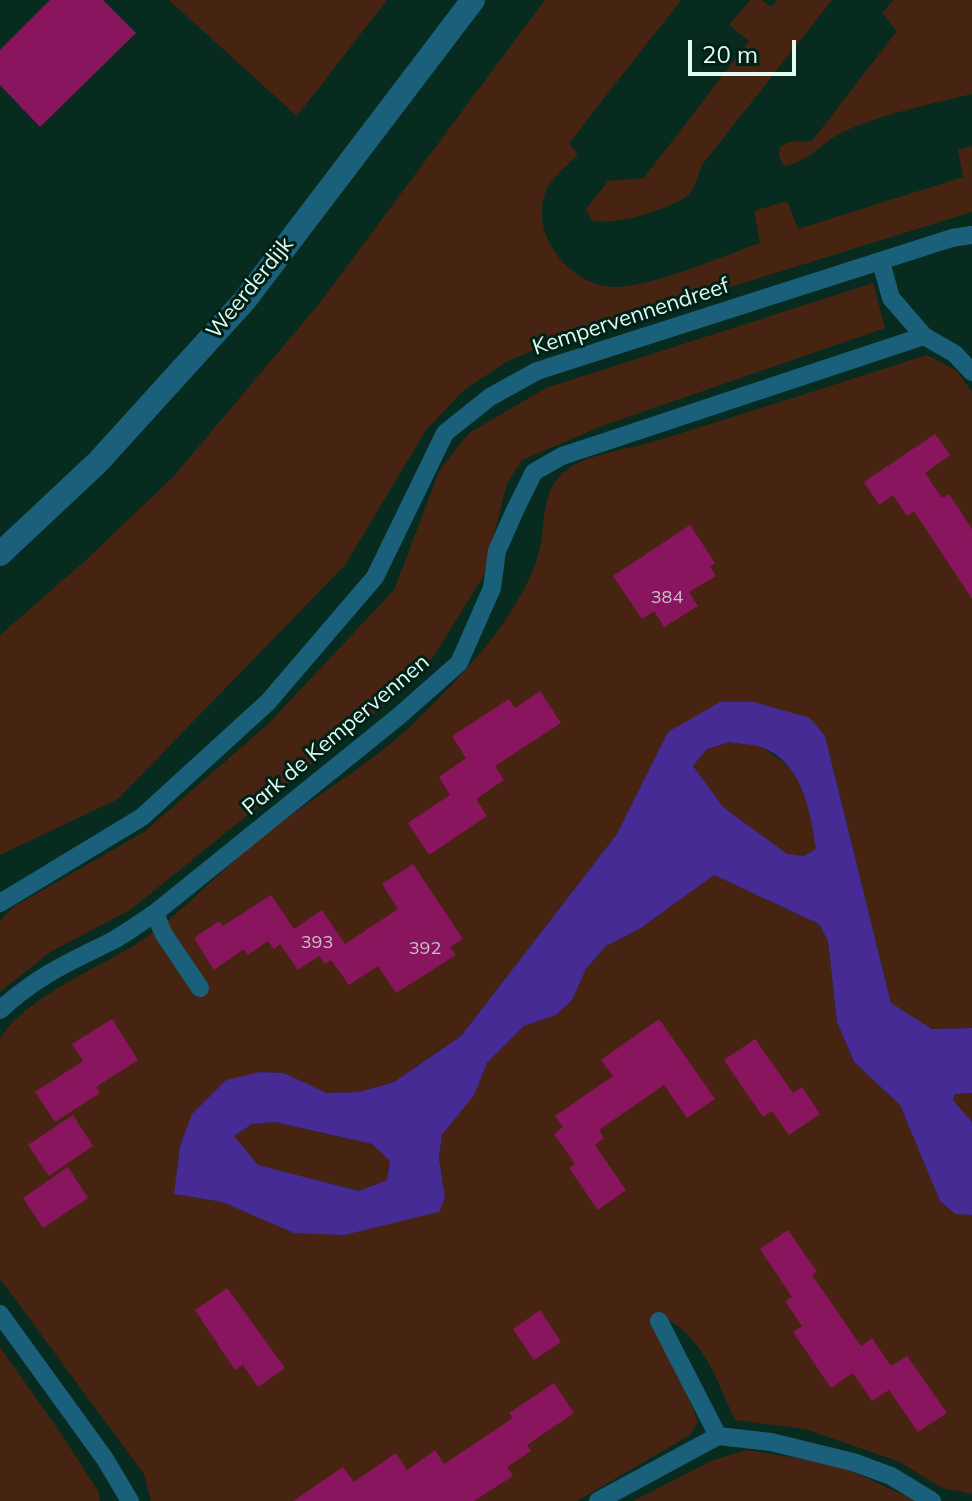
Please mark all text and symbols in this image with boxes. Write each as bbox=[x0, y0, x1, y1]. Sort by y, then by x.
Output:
scale bar bbox=[692, 24, 800, 74]
text: 20 m bbox=[702, 39, 758, 69]
street label: Weerderdijk bbox=[201, 232, 299, 344]
street label: Kempervennendreef bbox=[529, 273, 733, 361]
house number: 384 bbox=[651, 587, 683, 609]
street label: Park de Kempervennen bbox=[237, 649, 435, 821]
house number: 393 bbox=[301, 932, 333, 954]
house number: 392 bbox=[409, 938, 441, 960]

